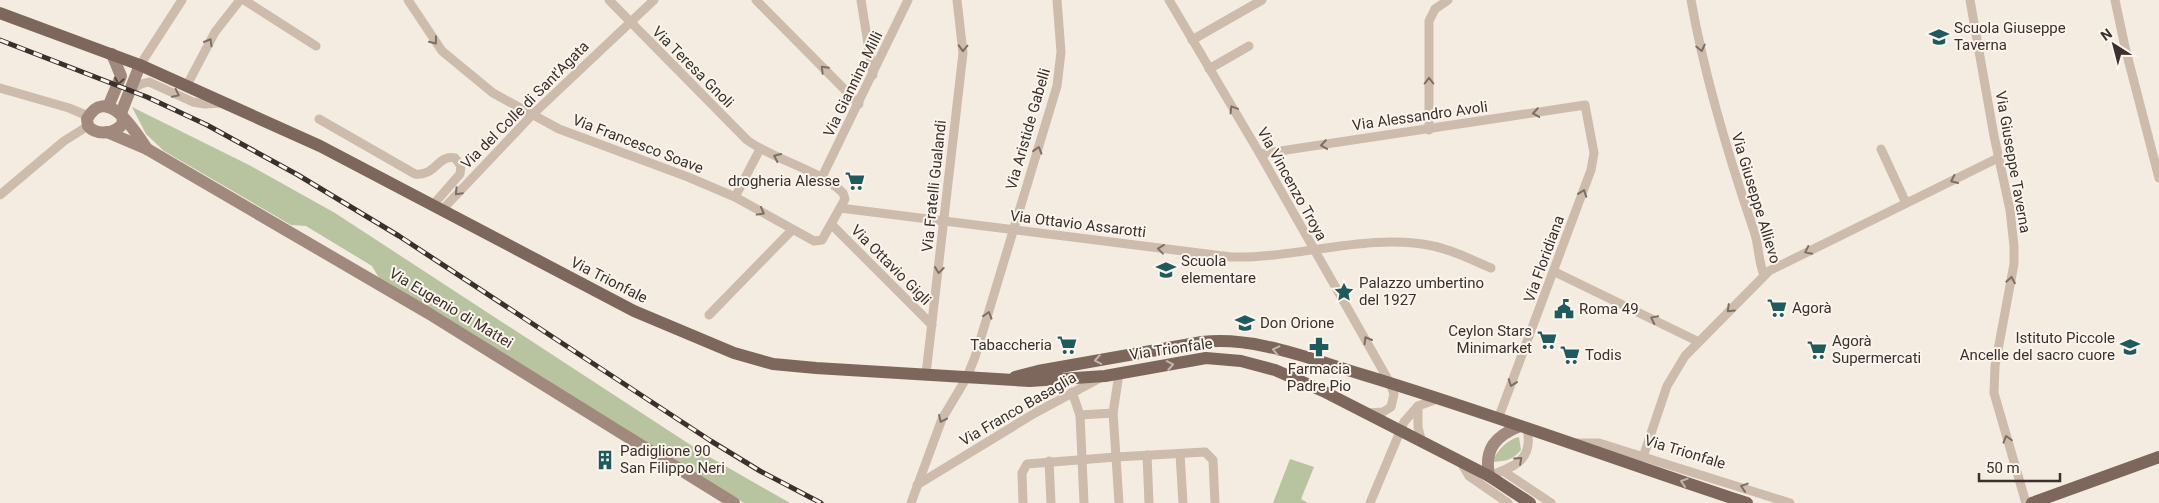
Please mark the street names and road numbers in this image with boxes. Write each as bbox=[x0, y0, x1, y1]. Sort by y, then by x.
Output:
street label: Via Teresa Gnoli bbox=[649, 23, 737, 111]
street label: Via Giannina Milli bbox=[820, 28, 886, 140]
street label: Via del Colle di Sant'Agata bbox=[457, 37, 593, 173]
street label: Via Aristide Gabelli bbox=[1002, 66, 1054, 192]
street label: Via Giuseppe Taverna bbox=[1992, 90, 2034, 234]
street label: Via Alessandro Avoli bbox=[1351, 98, 1489, 134]
street label: Via Francesco Soave bbox=[570, 111, 706, 177]
street label: Via Fratelli Gualandi bbox=[918, 119, 950, 253]
street label: Via Vincenzo Troya bbox=[1253, 124, 1331, 244]
street label: Via Giuseppe Allievo bbox=[1728, 130, 1784, 266]
street label: Via Ottavio Assarotti bbox=[1009, 207, 1147, 241]
street label: Via Floridiana bbox=[1520, 213, 1568, 305]
street label: Via Ottavio Gigli bbox=[847, 221, 935, 309]
street label: Via Trionfale bbox=[568, 253, 650, 307]
street label: Via Eugenio di Mattei bbox=[386, 264, 516, 352]
street label: Via Trionfale bbox=[1128, 334, 1214, 364]
street label: Via Franco Basaglia bbox=[956, 368, 1080, 450]
street label: Via Trionfale bbox=[1642, 431, 1728, 473]

